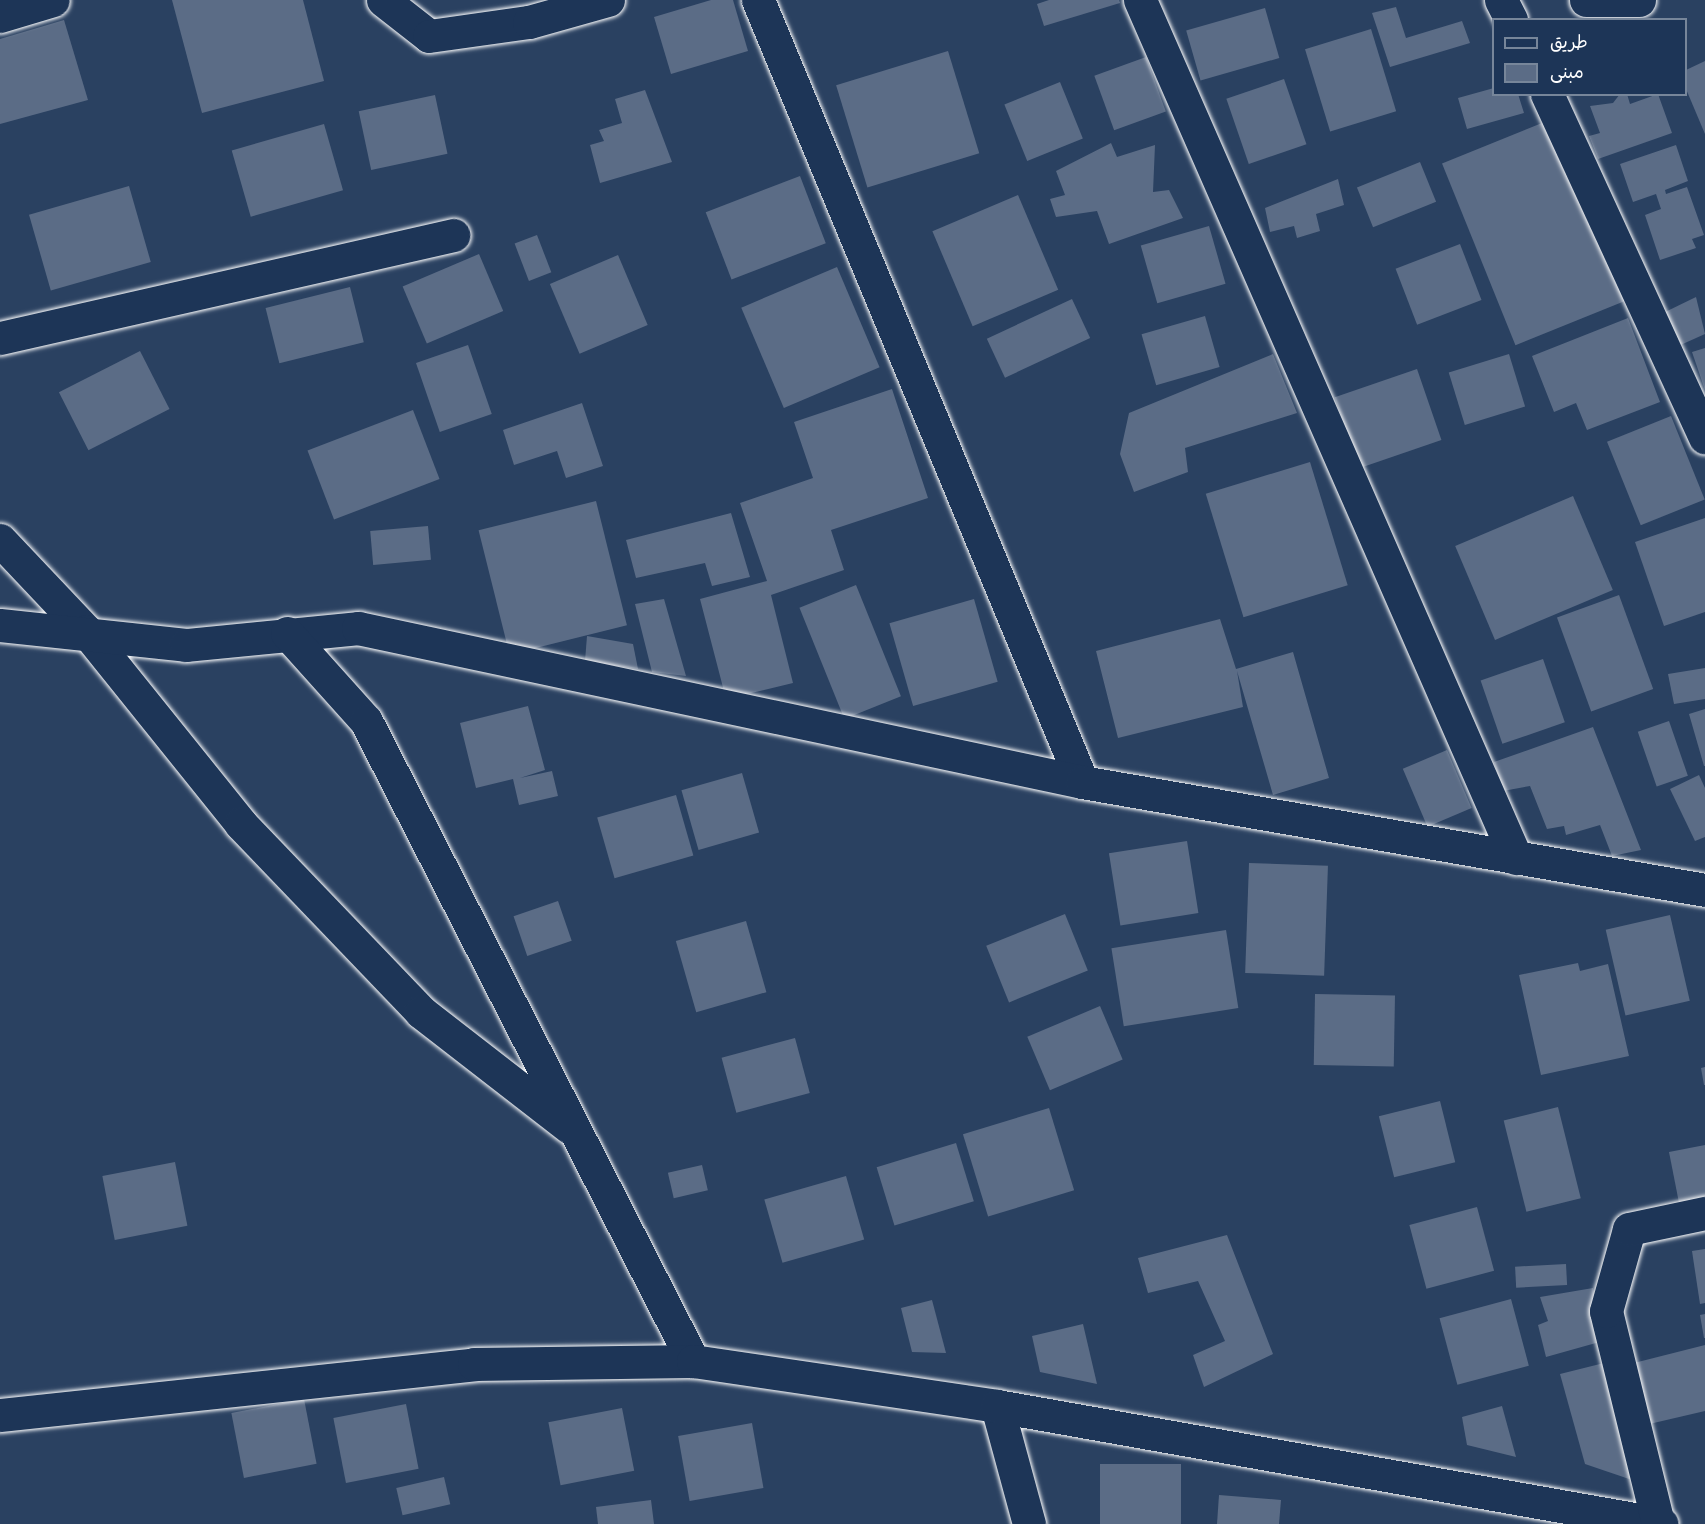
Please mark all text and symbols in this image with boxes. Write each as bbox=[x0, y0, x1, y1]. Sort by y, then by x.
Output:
legend bbox=[1492, 18, 1687, 96]
text: طريق bbox=[1550, 29, 1588, 53]
text: مبنى bbox=[1550, 59, 1584, 83]

